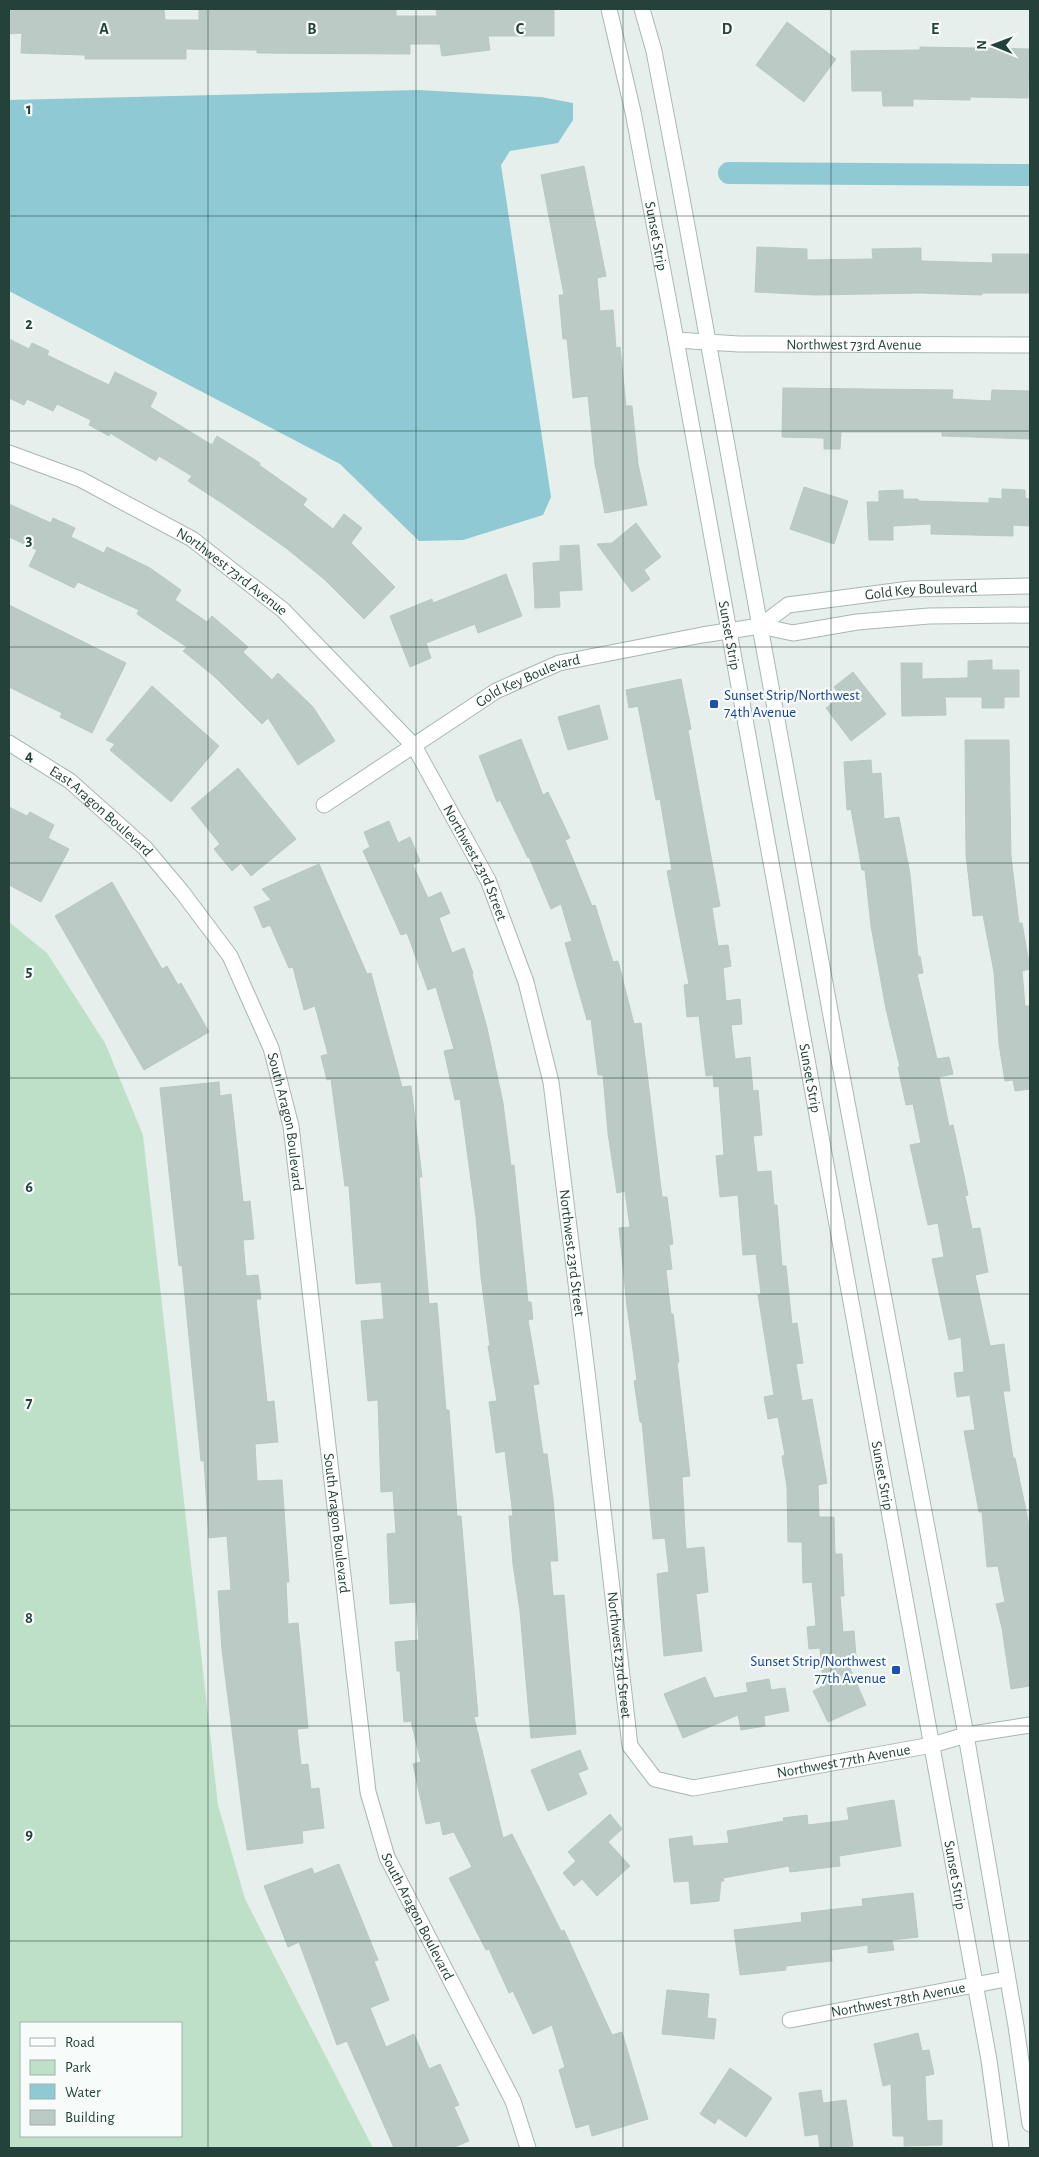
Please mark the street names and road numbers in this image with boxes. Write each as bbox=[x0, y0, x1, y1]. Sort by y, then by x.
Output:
street label: Sunset Strip bbox=[642, 200, 670, 272]
street label: Northwest 73rd Avenue bbox=[786, 337, 922, 353]
street label: Northwest 73rd Avenue bbox=[174, 525, 291, 618]
street label: Gold Key Boulevard bbox=[864, 580, 978, 603]
street label: Sunset Strip bbox=[716, 600, 743, 671]
street label: Gold Key Boulevard bbox=[473, 652, 581, 710]
street label: East Aragon Boulevard bbox=[47, 763, 156, 859]
street label: Northwest 23rd Street bbox=[440, 802, 510, 923]
street label: Sunset Strip bbox=[796, 1042, 823, 1114]
street label: South Aragon Boulevard bbox=[264, 1051, 305, 1192]
street label: Northwest 23rd Street bbox=[556, 1189, 587, 1317]
street label: Sunset Strip bbox=[868, 1440, 896, 1512]
street label: South Aragon Boulevard bbox=[321, 1452, 352, 1594]
street label: Northwest 23rd Street bbox=[604, 1591, 634, 1719]
street label: Northwest 77th Avenue bbox=[776, 1742, 912, 1781]
street label: Sunset Strip bbox=[941, 1839, 969, 1911]
street label: South Aragon Boulevard bbox=[378, 1851, 456, 1983]
street label: Northwest 78th Avenue bbox=[830, 1980, 967, 2020]

